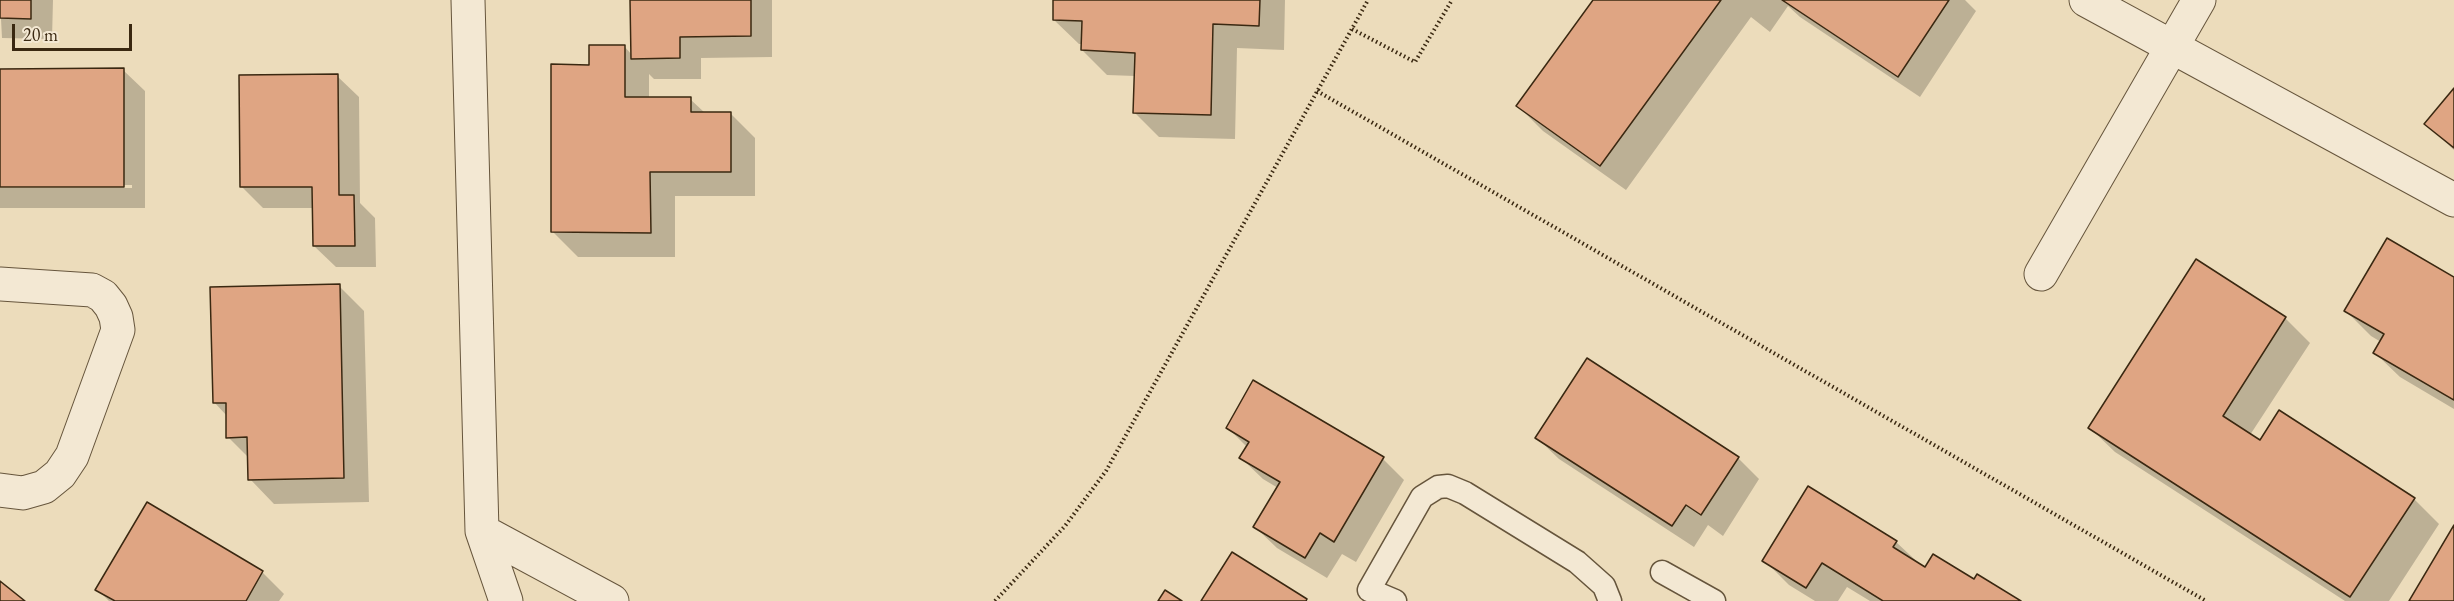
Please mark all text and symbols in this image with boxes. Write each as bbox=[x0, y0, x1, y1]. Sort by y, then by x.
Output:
scale bar bbox=[15, 12, 135, 50]
text: 20 m bbox=[23, 23, 58, 46]

